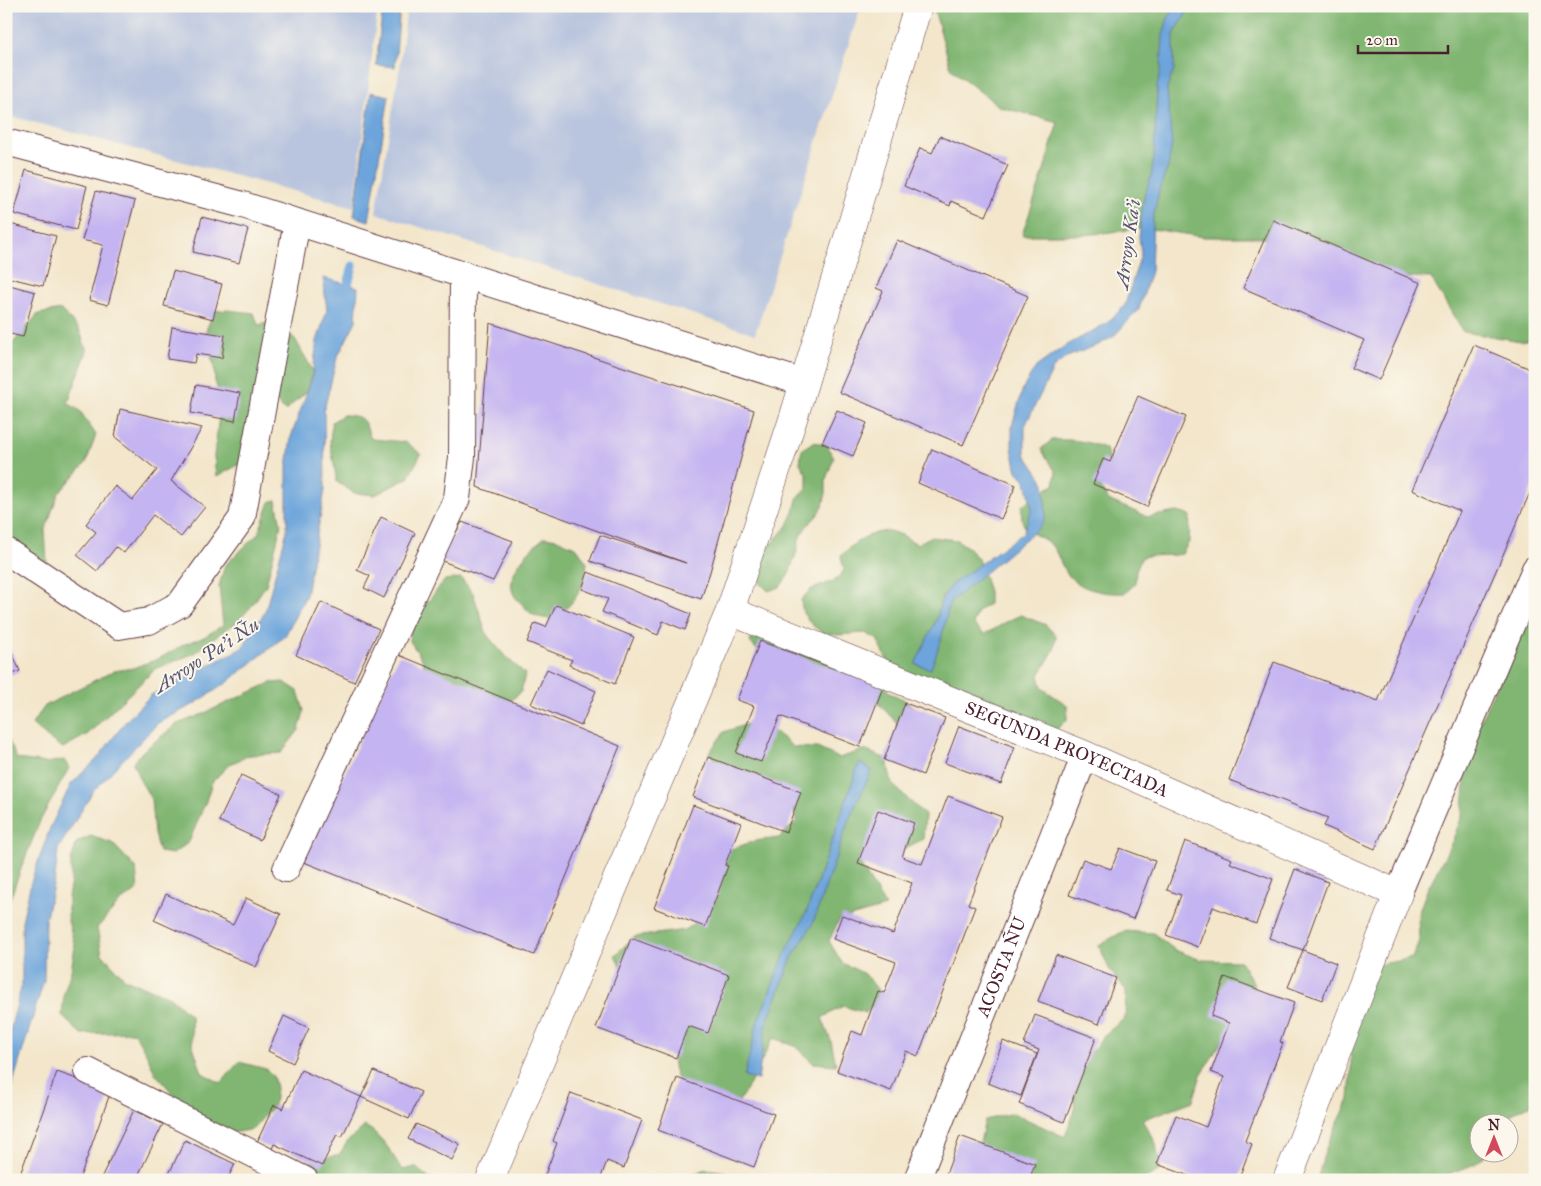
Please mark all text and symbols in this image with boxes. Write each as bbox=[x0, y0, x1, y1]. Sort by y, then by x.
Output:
scale bar bbox=[1358, 22, 1448, 54]
text: 20 m bbox=[1366, 31, 1398, 49]
water label: Arroyo Ka'i bbox=[1110, 197, 1145, 292]
water label: Arroyo Pa'i Ñu bbox=[148, 613, 263, 699]
street label: SEGUNDA PROYECTADA bbox=[962, 697, 1172, 802]
street label: ACOSTA ÑU bbox=[971, 913, 1031, 1021]
north arrow bbox=[1468, 1114, 1518, 1164]
text: N bbox=[1488, 1117, 1500, 1134]

